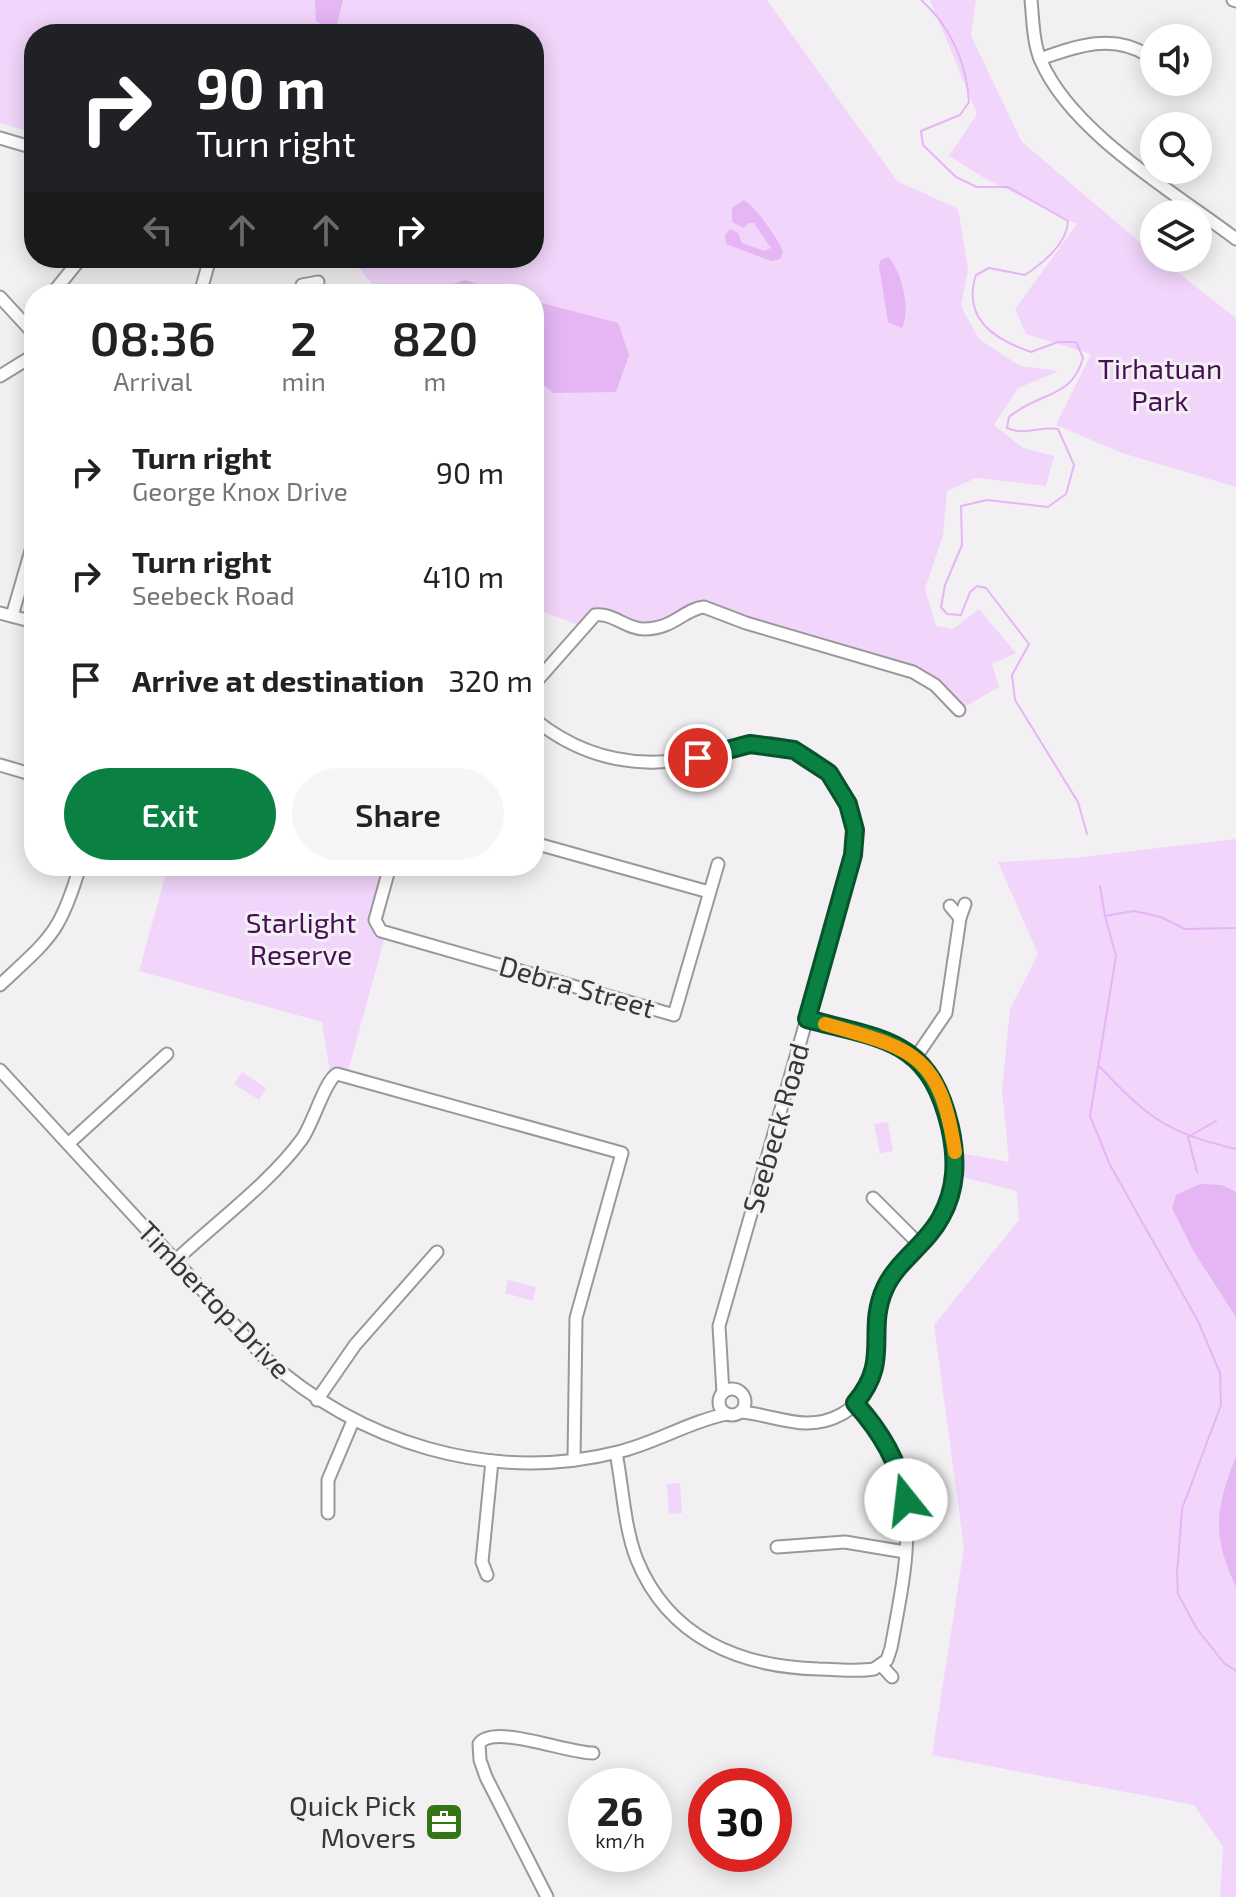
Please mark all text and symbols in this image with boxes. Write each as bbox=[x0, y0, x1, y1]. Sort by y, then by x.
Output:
map controls bbox=[1140, 24, 1212, 272]
button: sound bbox=[1140, 24, 1212, 96]
text: 90 m bbox=[196, 53, 326, 120]
icon: right bbox=[64, 56, 168, 160]
button: search bbox=[1140, 112, 1212, 184]
text: Turn right bbox=[196, 121, 356, 164]
button: layers bbox=[1140, 200, 1212, 272]
icon: left bbox=[136, 208, 180, 252]
icon: ahead bbox=[220, 208, 264, 252]
icon: ahead bbox=[304, 208, 348, 252]
icon: right bbox=[388, 208, 432, 252]
text: 08:36 bbox=[90, 308, 216, 366]
text: 2 bbox=[290, 308, 317, 366]
text: 820 bbox=[392, 308, 478, 366]
park label: Tirhatuan Park bbox=[1098, 351, 1222, 417]
text: Arrival bbox=[113, 365, 192, 396]
text: min bbox=[281, 365, 326, 396]
text: m bbox=[424, 365, 446, 396]
text: Turn right bbox=[132, 439, 272, 475]
icon: right bbox=[64, 450, 108, 494]
text: 90 m bbox=[436, 454, 504, 490]
text: George Knox Drive bbox=[132, 475, 348, 506]
text: Turn right bbox=[132, 543, 272, 579]
icon: right bbox=[64, 554, 108, 598]
text: 410 m bbox=[423, 558, 504, 594]
text: Seebeck Road bbox=[132, 579, 295, 610]
icon: arrive bbox=[64, 658, 108, 702]
text: Arrive at destination bbox=[132, 662, 424, 698]
text: 320 m bbox=[448, 662, 533, 698]
pin bbox=[664, 724, 732, 792]
icon: arrive bbox=[676, 736, 720, 780]
button: Exit bbox=[64, 768, 276, 860]
button: Share bbox=[292, 768, 504, 860]
park label: Starlight Reserve bbox=[246, 905, 356, 971]
street label: Debra Street bbox=[496, 948, 659, 1024]
street label: Seebeck Road bbox=[735, 1039, 816, 1217]
street label: Timbertop Drive bbox=[131, 1214, 298, 1385]
position arrow bbox=[864, 1458, 948, 1542]
speed limit sign: 30 bbox=[688, 1768, 792, 1872]
text: 26 bbox=[597, 1786, 643, 1834]
place label: Quick Pick Movers bbox=[289, 1788, 416, 1854]
office icon: Quick Pick Movers bbox=[423, 1801, 465, 1843]
text: km/h bbox=[595, 1828, 645, 1852]

